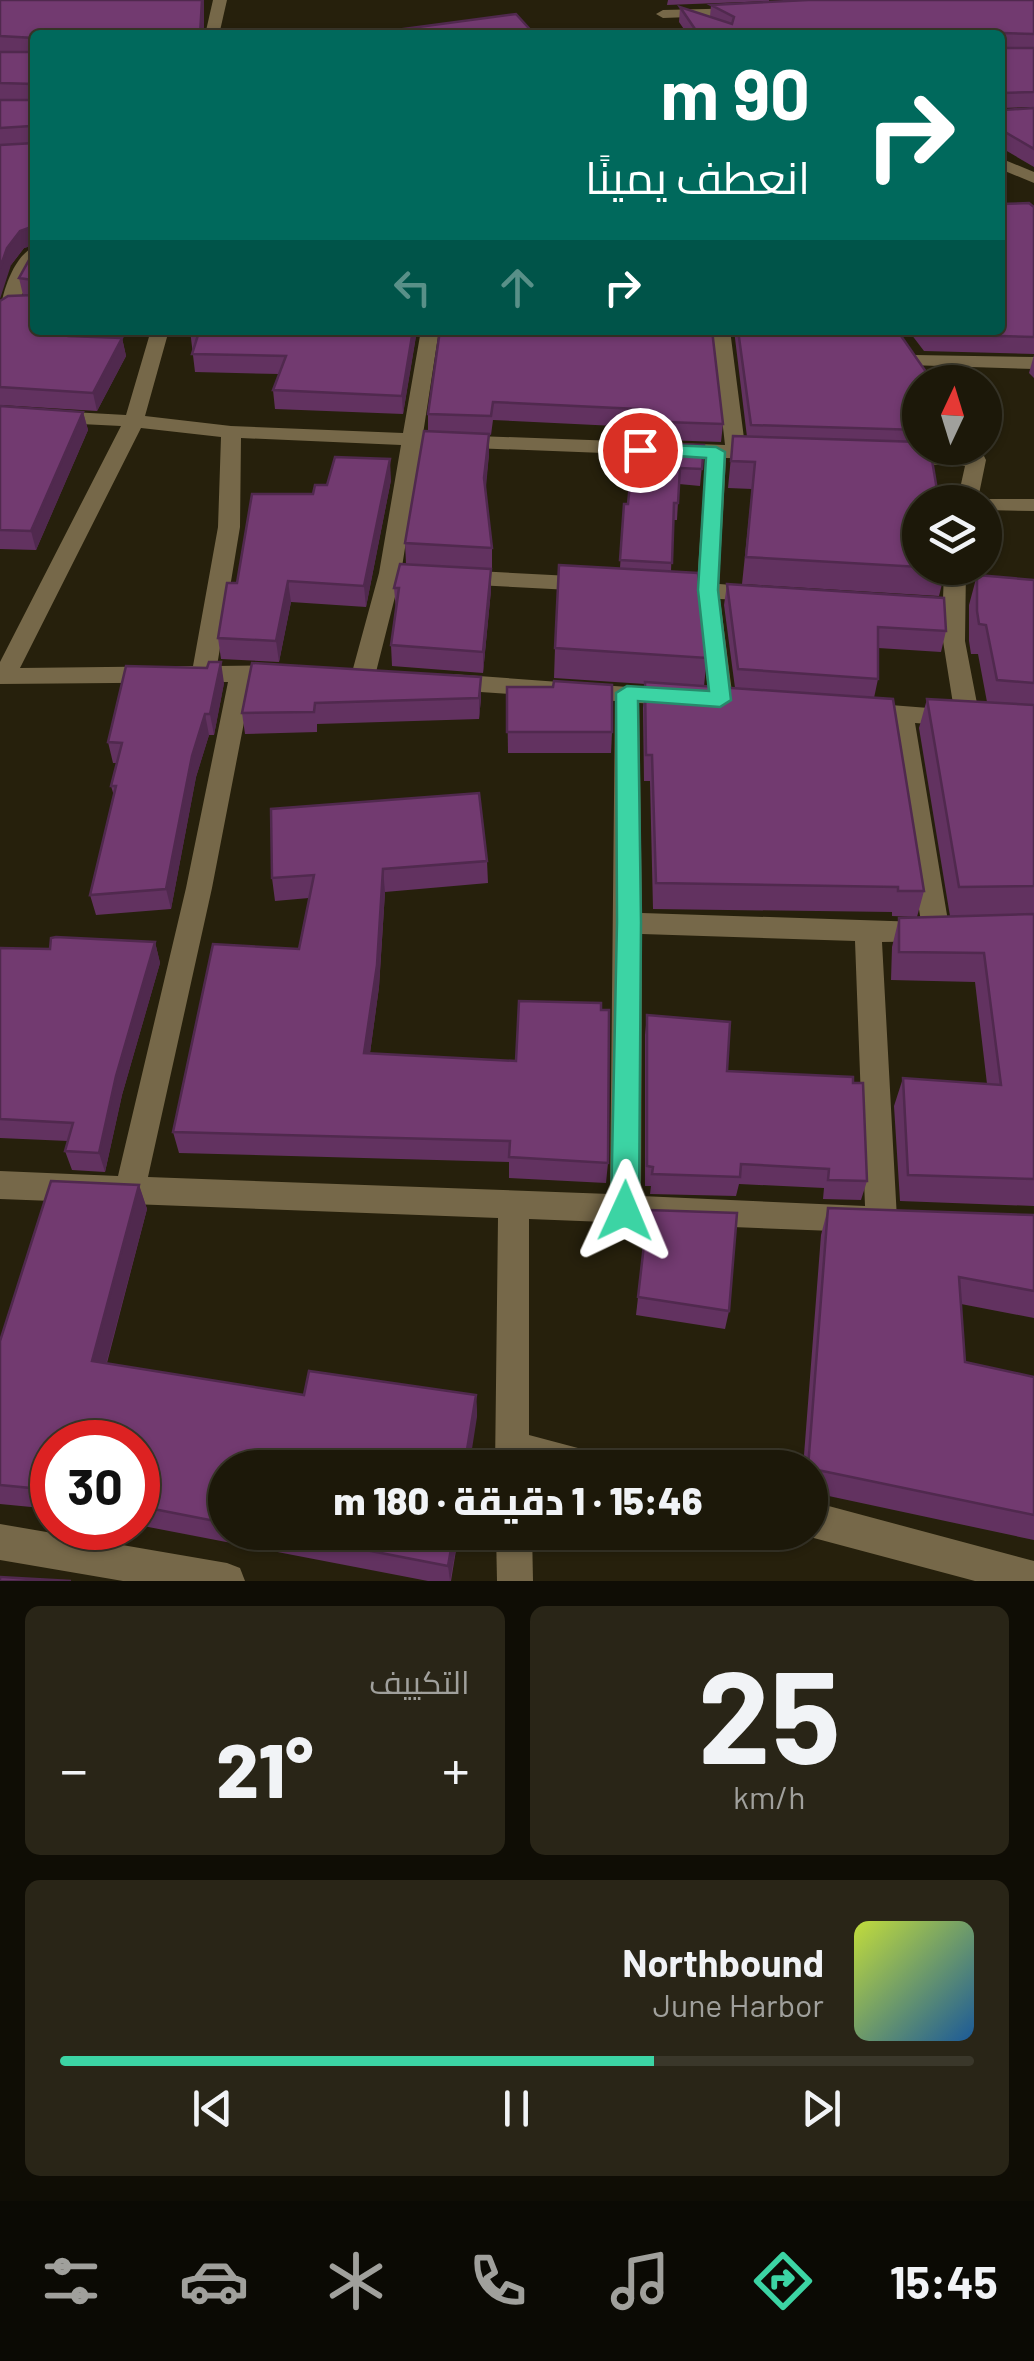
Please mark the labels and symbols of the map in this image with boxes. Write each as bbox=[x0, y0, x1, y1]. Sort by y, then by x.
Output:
north arrow bbox=[902, 365, 1002, 465]
pin bbox=[598, 408, 683, 493]
position arrow bbox=[573, 1159, 677, 1263]
speed limit sign: 30 bbox=[30, 1420, 160, 1550]

